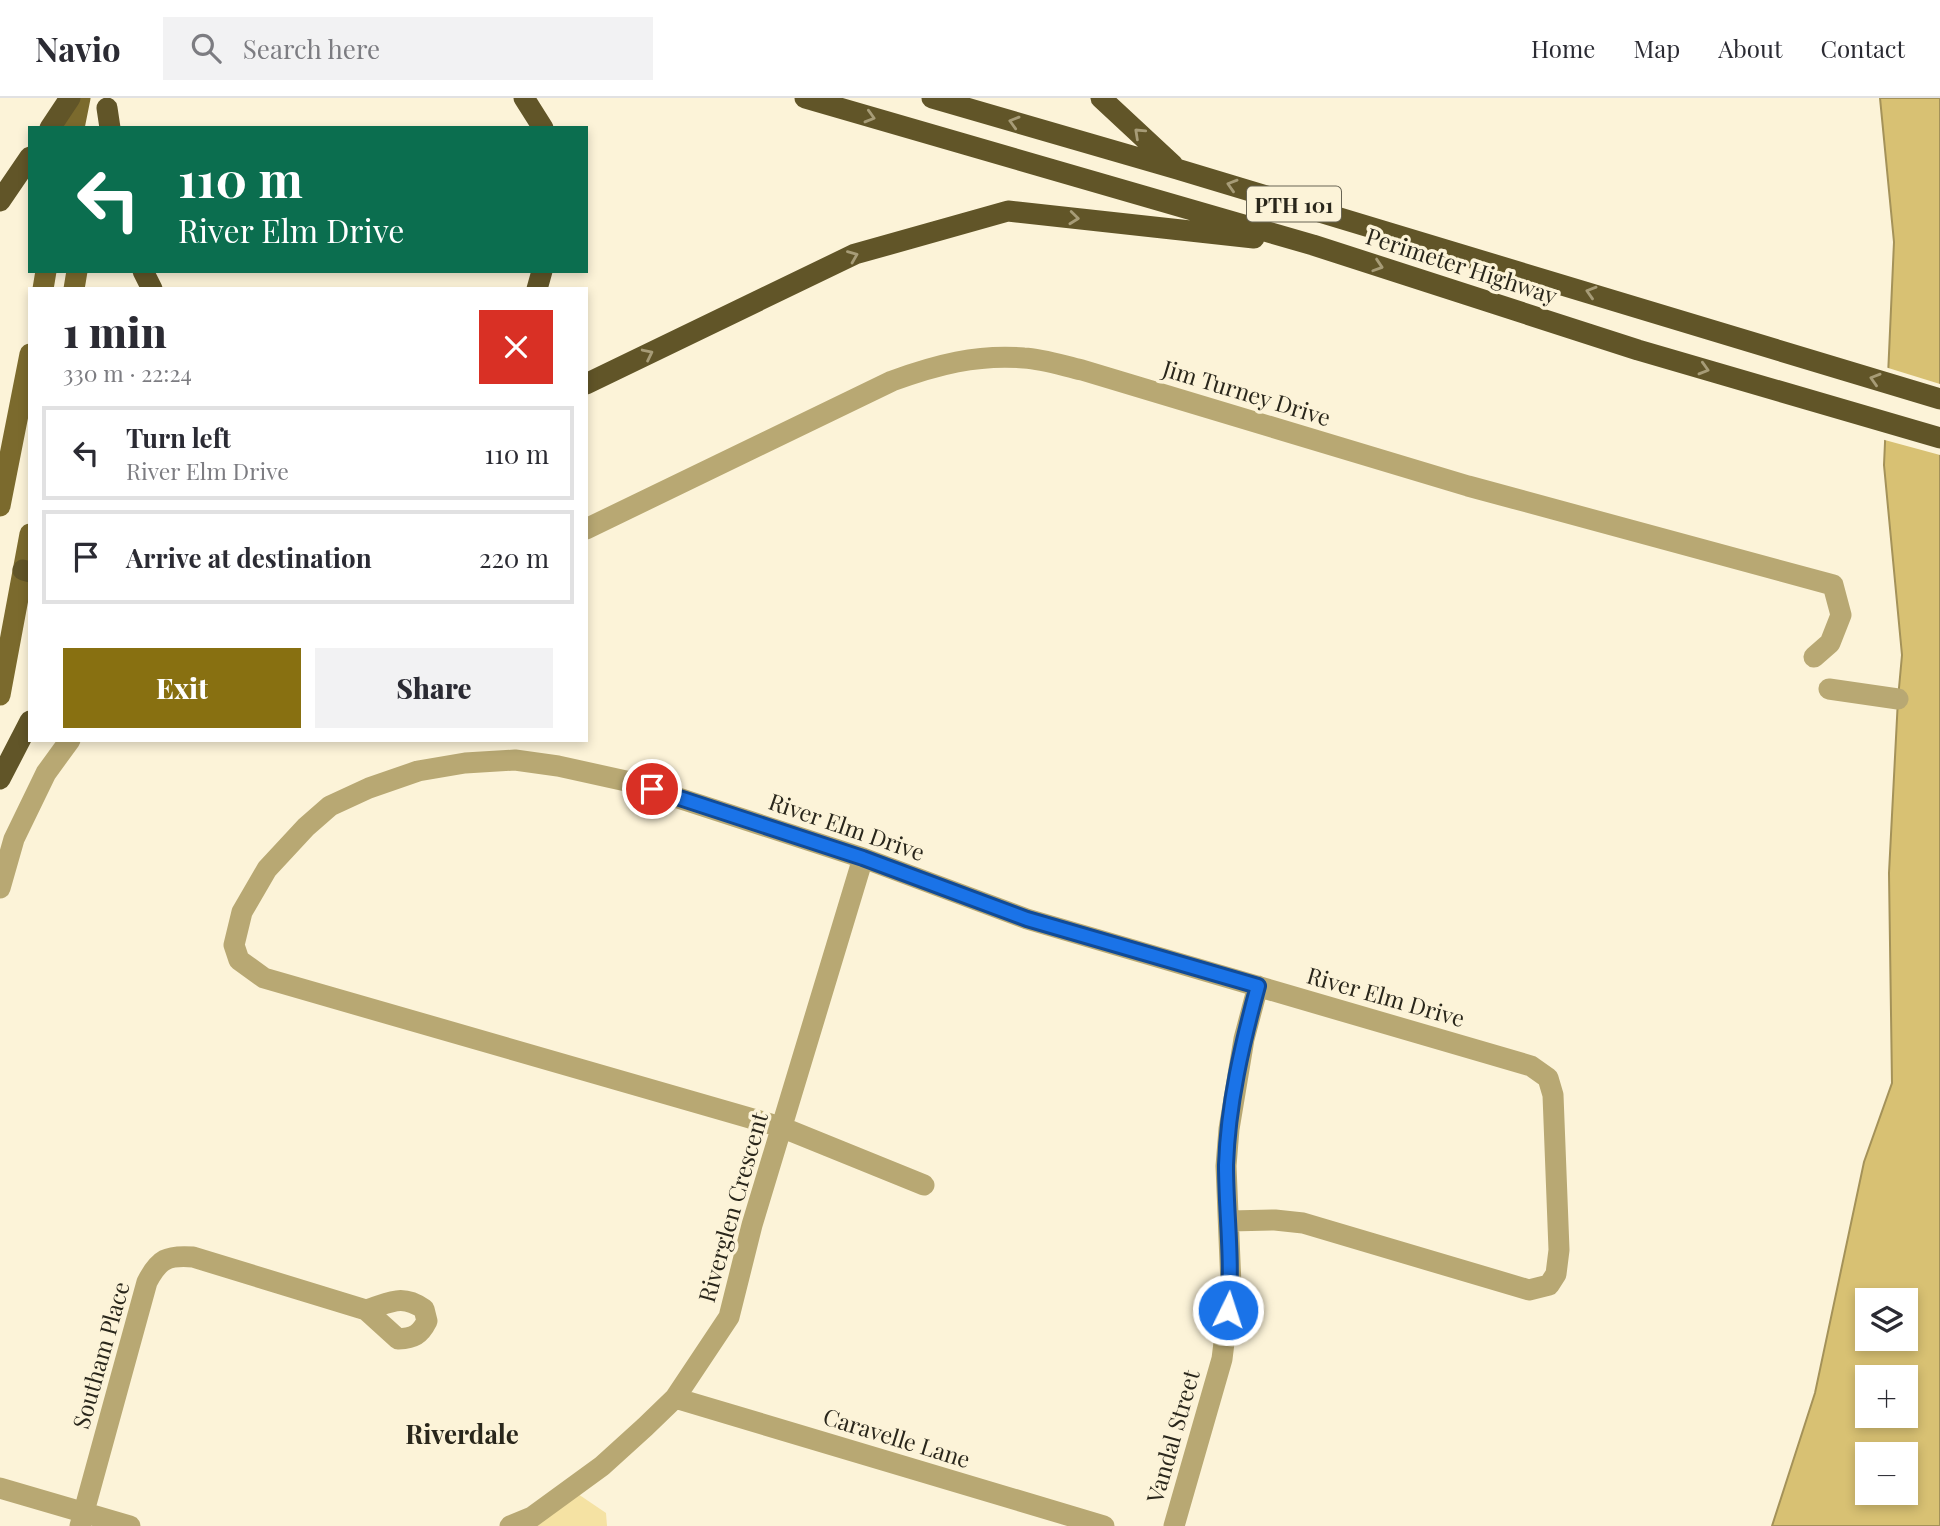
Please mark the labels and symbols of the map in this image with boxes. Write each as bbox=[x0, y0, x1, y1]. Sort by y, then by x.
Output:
one-way arrow bbox=[864, 109, 876, 123]
one-way arrow bbox=[1008, 115, 1020, 130]
one-way arrow bbox=[1134, 129, 1147, 142]
one-way arrow bbox=[1226, 179, 1238, 194]
road number: PTH 101 bbox=[1247, 186, 1341, 222]
one-way arrow bbox=[1068, 211, 1079, 226]
street label: Perimeter Highway bbox=[1362, 219, 1562, 311]
one-way arrow bbox=[846, 250, 858, 264]
one-way arrow bbox=[1371, 258, 1384, 272]
one-way arrow bbox=[1585, 286, 1597, 301]
one-way arrow bbox=[641, 348, 653, 362]
street label: Jim Turney Drive bbox=[1158, 351, 1335, 432]
one-way arrow bbox=[1697, 361, 1709, 376]
one-way arrow bbox=[1869, 372, 1881, 387]
pin bbox=[622, 759, 682, 819]
street label: River Elm Drive bbox=[765, 785, 929, 867]
street label: River Elm Drive bbox=[1303, 959, 1469, 1033]
street label: Riverglen Crescent bbox=[690, 1108, 774, 1306]
position arrow bbox=[1191, 1273, 1265, 1347]
street label: Southam Place bbox=[64, 1278, 136, 1432]
street label: Vandal Street bbox=[1138, 1365, 1206, 1507]
street label: Caravelle Lane bbox=[820, 1400, 974, 1474]
district label: Riverdale bbox=[405, 1416, 519, 1451]

